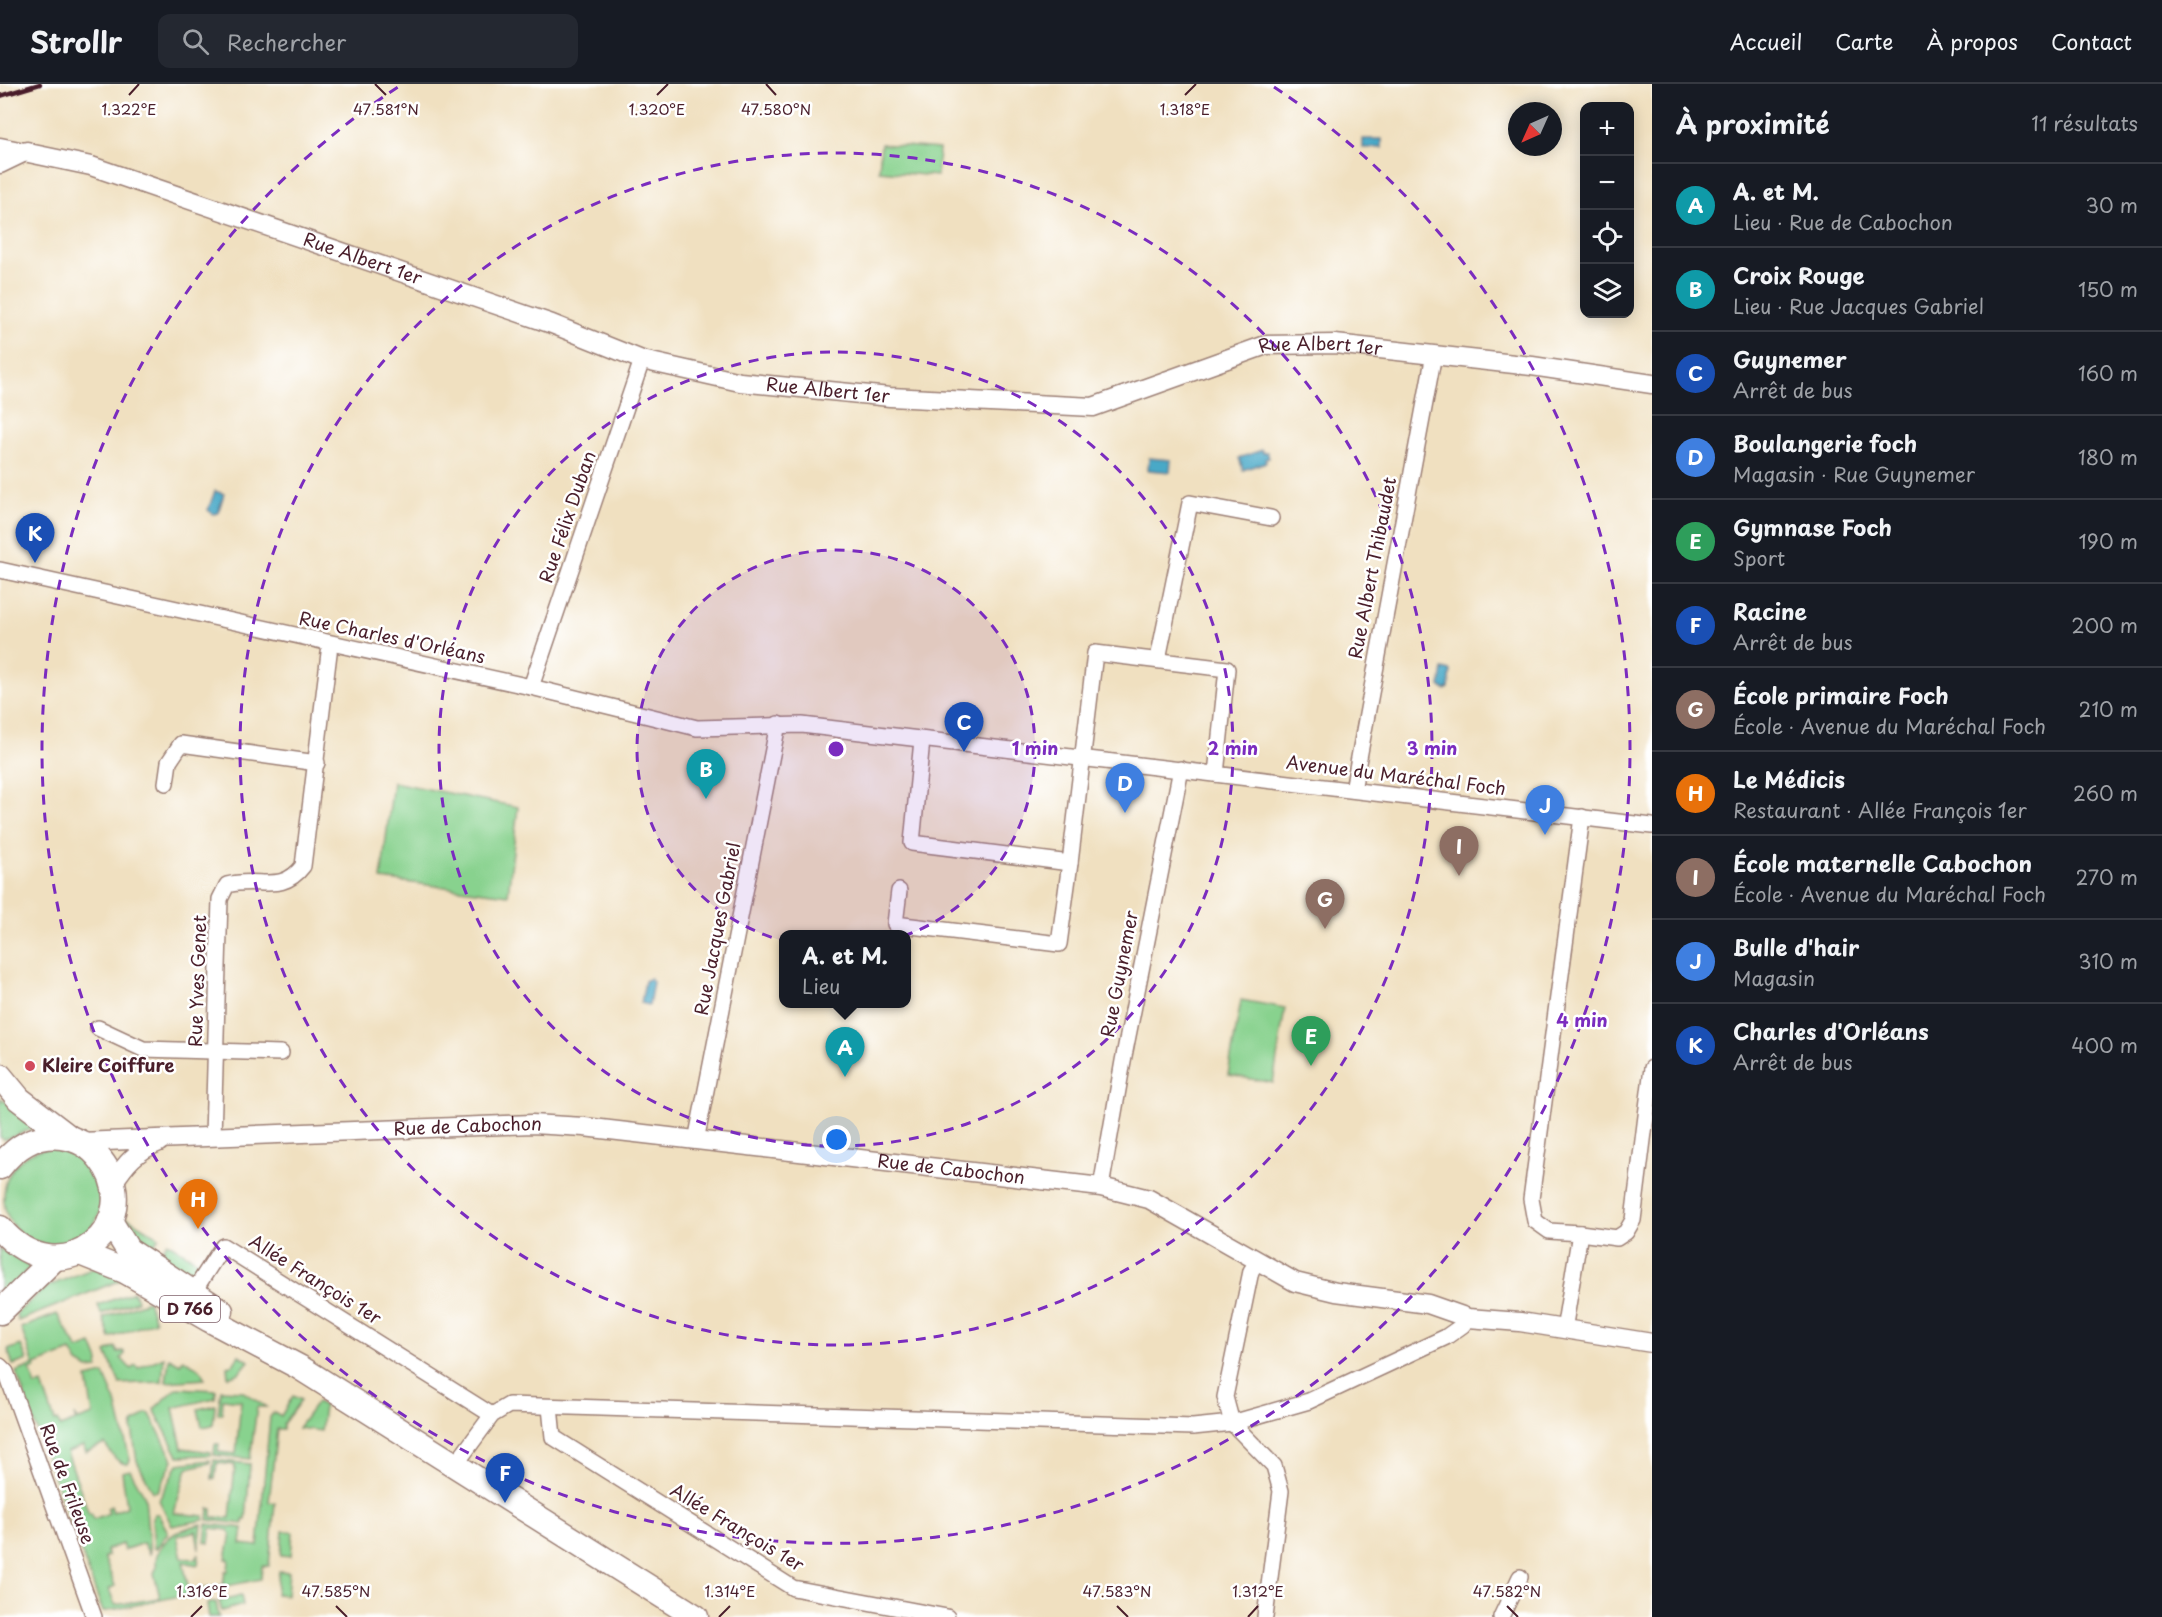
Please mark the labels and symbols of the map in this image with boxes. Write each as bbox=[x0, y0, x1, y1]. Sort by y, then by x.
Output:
text: 1.322°E bbox=[101, 97, 157, 120]
text: 47.581°N bbox=[353, 97, 419, 120]
text: 1.320°E bbox=[629, 97, 685, 120]
text: 47.580°N bbox=[741, 97, 811, 120]
text: 1.318°E bbox=[1160, 97, 1210, 120]
north arrow bbox=[1508, 102, 1562, 156]
street label: Rue Albert 1er bbox=[300, 225, 427, 291]
street label: Rue Albert 1er bbox=[1254, 329, 1385, 361]
street label: Rue Albert 1er bbox=[765, 370, 892, 409]
street label: Rue Félix Duban bbox=[531, 447, 602, 586]
street label: Rue Albert Thibaudet bbox=[1341, 475, 1402, 661]
pin: K bbox=[15, 514, 54, 563]
street label: Rue Charles d'Orléans bbox=[297, 604, 488, 669]
pin: C bbox=[944, 702, 984, 752]
text: 1 min bbox=[1012, 734, 1058, 761]
text: 2 min bbox=[1208, 734, 1258, 761]
text: 3 min bbox=[1407, 734, 1457, 761]
centre of rings bbox=[826, 739, 846, 759]
street label: Avenue du Maréchal Foch bbox=[1285, 748, 1508, 801]
pin: B bbox=[686, 750, 726, 799]
pin: D bbox=[1106, 764, 1144, 813]
pin: J bbox=[1526, 786, 1564, 835]
pin: I bbox=[1440, 826, 1478, 876]
street label: Rue Jacques Gabriel bbox=[687, 840, 747, 1017]
pin: G bbox=[1306, 880, 1344, 929]
street label: Rue Guynemer bbox=[1093, 907, 1144, 1039]
street label: Rue Yves Genet bbox=[181, 914, 212, 1047]
text: 4 min bbox=[1556, 1006, 1608, 1033]
pin: E bbox=[1292, 1016, 1330, 1066]
pin: A bbox=[826, 1028, 864, 1077]
place label: Kleire Coiffure bbox=[42, 1051, 175, 1078]
marker: Kleire Coiffure bbox=[23, 1059, 37, 1073]
street label: Rue de Cabochon bbox=[393, 1109, 543, 1142]
your location bbox=[822, 1125, 851, 1154]
street label: Rue de Cabochon bbox=[876, 1146, 1027, 1190]
pin: H bbox=[178, 1180, 218, 1229]
street label: Allée François 1er bbox=[244, 1227, 388, 1331]
road number: D 766 bbox=[160, 1296, 220, 1322]
street label: Rue de Frileuse bbox=[34, 1419, 103, 1548]
pin: F bbox=[486, 1454, 524, 1503]
street label: Allée François 1er bbox=[666, 1476, 810, 1578]
text: 1.316°E bbox=[176, 1579, 228, 1602]
text: 47.585°N bbox=[302, 1579, 370, 1602]
text: 1.314°E bbox=[705, 1579, 755, 1602]
text: 47.583°N bbox=[1083, 1579, 1151, 1602]
text: 1.312°E bbox=[1232, 1579, 1284, 1602]
text: 47.582°N bbox=[1473, 1579, 1541, 1602]

